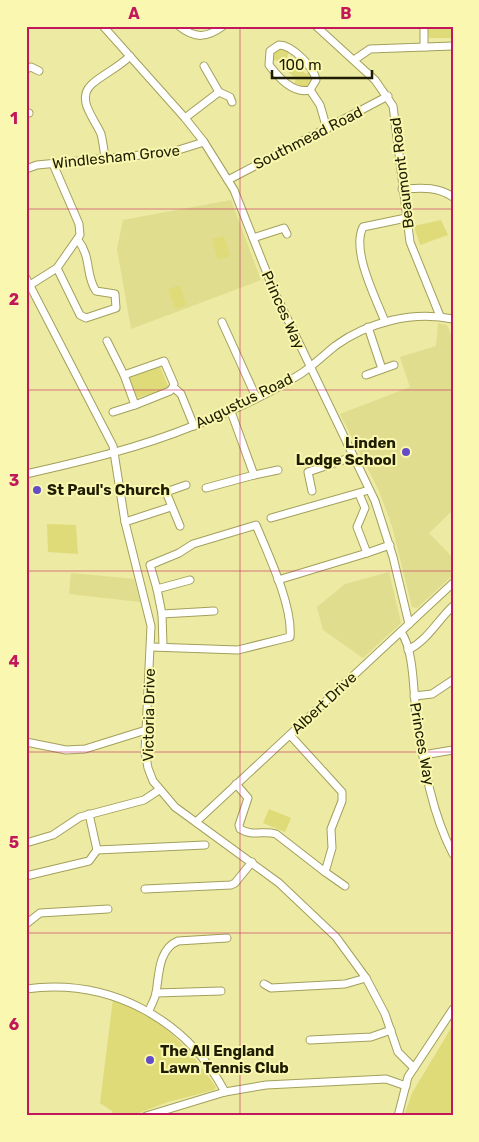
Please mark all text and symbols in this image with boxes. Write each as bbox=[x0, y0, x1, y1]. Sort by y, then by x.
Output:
text: A bbox=[128, 4, 140, 23]
text: B bbox=[340, 4, 352, 23]
scale bar bbox=[272, 48, 372, 80]
text: 100 m bbox=[279, 56, 321, 74]
street label: Southmead Road bbox=[250, 103, 366, 173]
text: 1 bbox=[10, 109, 18, 128]
street label: Beaumont Road bbox=[386, 116, 418, 230]
street label: Windlesham Grove bbox=[51, 141, 181, 173]
street label: Princes Way bbox=[258, 268, 308, 352]
text: 2 bbox=[9, 290, 19, 309]
street label: Augustus Road bbox=[192, 370, 296, 432]
place label: Linden Lodge School bbox=[296, 434, 396, 469]
marker: Linden Lodge School bbox=[400, 446, 412, 458]
text: 3 bbox=[9, 471, 19, 490]
place label: St Paul's Church bbox=[47, 481, 170, 499]
marker: St Paul's Church bbox=[31, 484, 43, 496]
text: 4 bbox=[9, 652, 20, 671]
street label: Victoria Drive bbox=[139, 668, 159, 762]
street label: Albert Drive bbox=[288, 668, 360, 738]
street label: Princes Way bbox=[406, 701, 438, 787]
text: 5 bbox=[9, 833, 19, 852]
text: 6 bbox=[9, 1015, 19, 1034]
place label: The All England Lawn Tennis Club bbox=[160, 1042, 289, 1077]
marker: The All England Lawn Tennis Club bbox=[144, 1054, 156, 1066]

